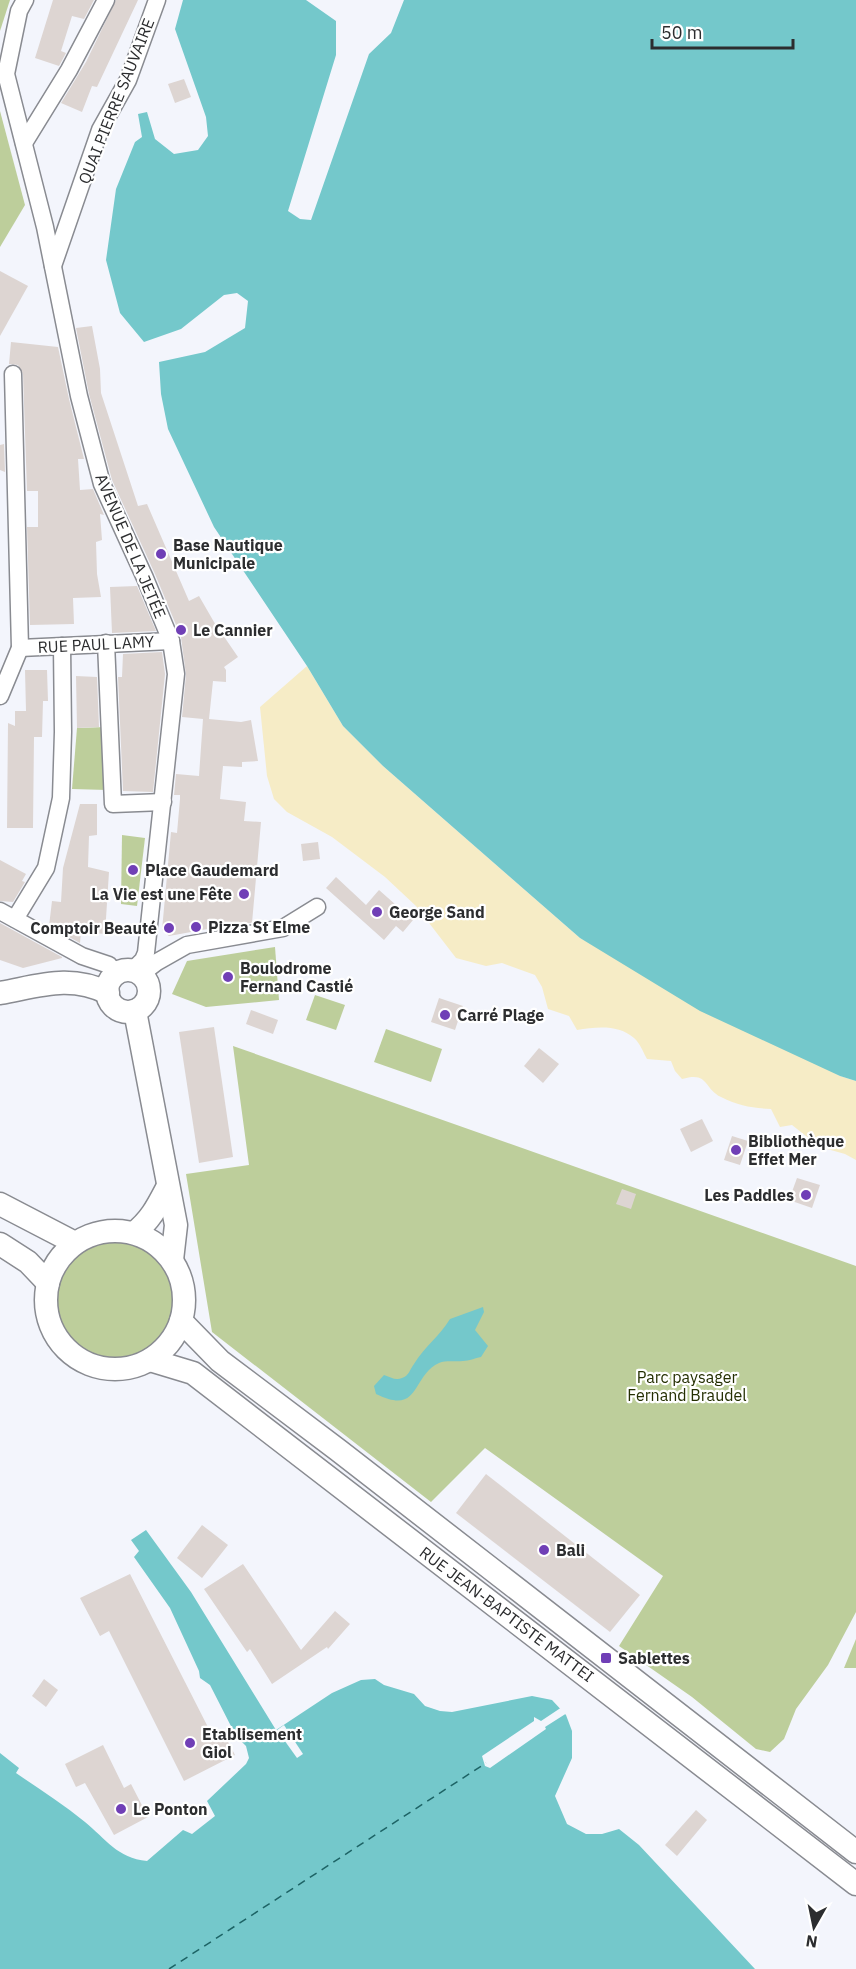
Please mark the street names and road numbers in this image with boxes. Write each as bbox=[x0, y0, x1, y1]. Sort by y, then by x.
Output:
street label: QUAI PIERRE SAUVAIRE bbox=[74, 15, 158, 187]
street label: AVENUE DE LA JETÉE bbox=[91, 470, 171, 621]
street label: RUE PAUL LAMY bbox=[37, 631, 155, 657]
street label: RUE JEAN-BAPTISTE MATTEI bbox=[416, 1542, 598, 1686]

